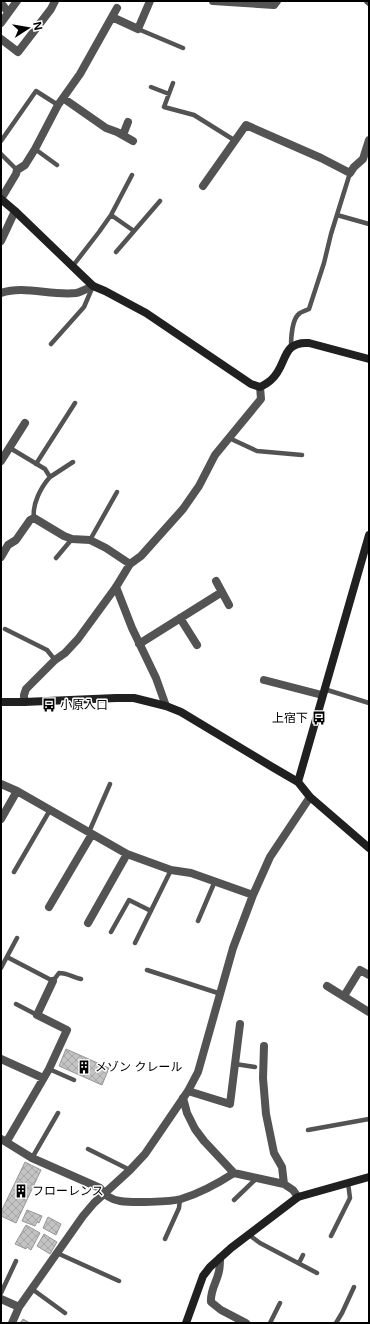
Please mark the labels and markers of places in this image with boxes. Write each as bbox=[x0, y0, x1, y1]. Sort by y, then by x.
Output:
bus stop icon: 小原入口 bbox=[41, 697, 57, 713]
place label: 小原入口 bbox=[60, 697, 108, 712]
place label: 上宿下 bbox=[272, 710, 308, 725]
bus stop icon: 上宿下 bbox=[311, 710, 327, 726]
building icon: メゾン クレール bbox=[76, 1059, 92, 1075]
place label: メゾン クレール bbox=[95, 1059, 182, 1074]
building icon: フローレンス bbox=[13, 1183, 29, 1199]
place label: フローレンス bbox=[32, 1183, 104, 1198]

